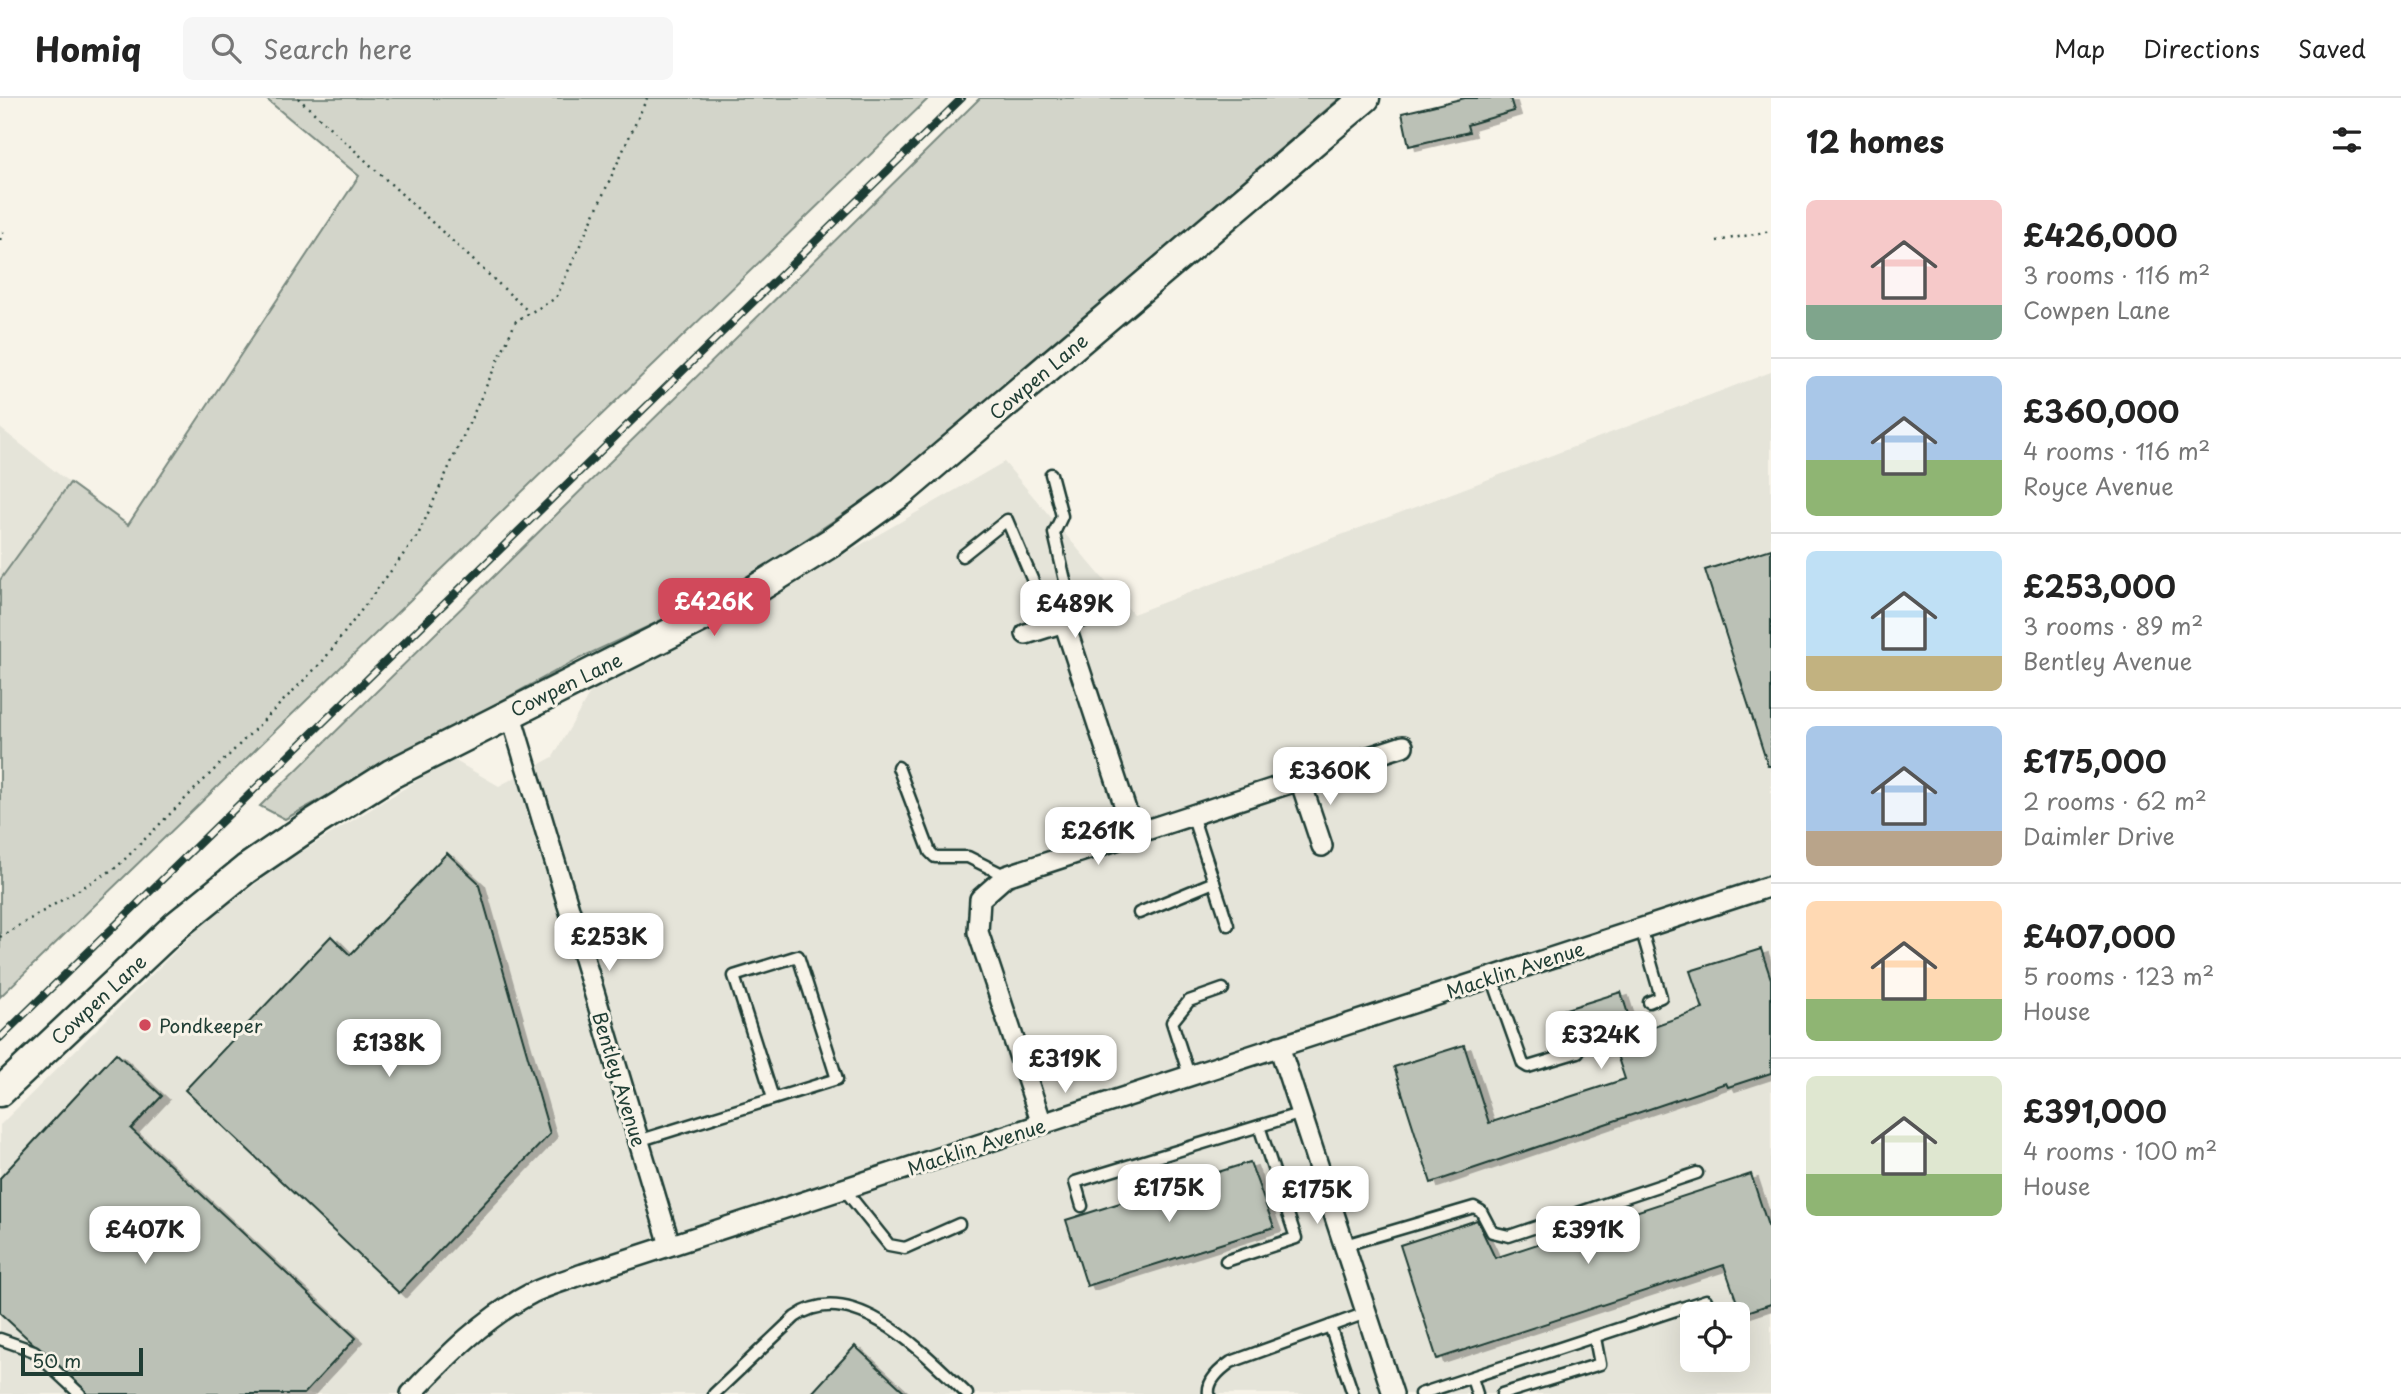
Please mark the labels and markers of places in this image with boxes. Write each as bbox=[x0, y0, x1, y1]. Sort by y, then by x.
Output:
pin: £426K bbox=[665, 578, 763, 638]
pin: £489K bbox=[1026, 580, 1124, 640]
pin: £360K bbox=[1281, 748, 1379, 807]
pin: £261K bbox=[1049, 808, 1147, 867]
pin: £253K bbox=[560, 914, 658, 973]
place label: Pondkeeper bbox=[159, 1011, 263, 1039]
pin: £324K bbox=[1552, 1012, 1650, 1071]
marker: Pondkeeper bbox=[137, 1017, 153, 1033]
pin: £138K bbox=[340, 1020, 438, 1079]
pin: £319K bbox=[1016, 1035, 1114, 1095]
pin: £175K bbox=[1120, 1164, 1218, 1224]
pin: £175K bbox=[1268, 1166, 1366, 1226]
pin: £407K bbox=[96, 1206, 194, 1266]
pin: £391K bbox=[1539, 1206, 1637, 1266]

